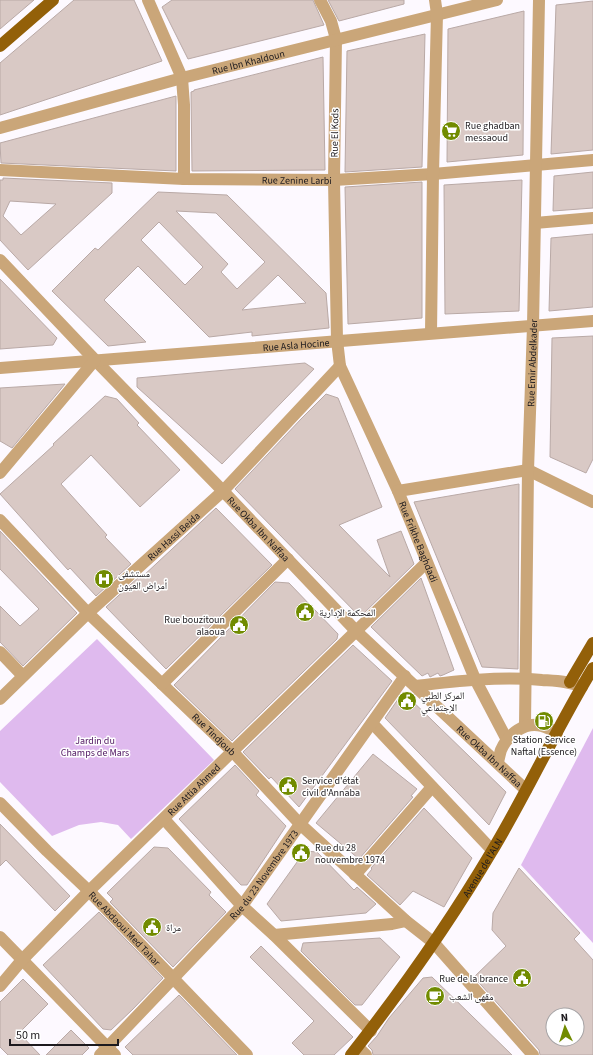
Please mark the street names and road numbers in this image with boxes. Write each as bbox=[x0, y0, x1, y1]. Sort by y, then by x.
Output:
street label: Rue Ibn Khaldoun bbox=[211, 47, 286, 78]
street label: Rue El Kods bbox=[328, 109, 342, 158]
street label: Rue Zenine Larbi bbox=[262, 174, 332, 188]
street label: Rue Emir Abdelkader bbox=[524, 319, 541, 407]
street label: Rue Asla Hocine bbox=[262, 336, 330, 355]
street label: Rue Okba Ibn Naffaa bbox=[224, 494, 292, 565]
street label: Rue Frikhe Baghdadi bbox=[395, 499, 441, 584]
street label: Rue Hassi Beida bbox=[145, 509, 203, 564]
street label: Rue Tindjoub bbox=[189, 710, 239, 760]
street label: Rue Okba Ibn Naffaa bbox=[453, 722, 525, 791]
street label: Rue Attia Ahmed bbox=[164, 761, 224, 819]
street label: Rue du 23 Novembre 1973 bbox=[226, 827, 302, 923]
street label: Avenue de l'ALN bbox=[459, 836, 506, 900]
street label: Rue Abdaoui Med Tahar bbox=[85, 889, 164, 970]

